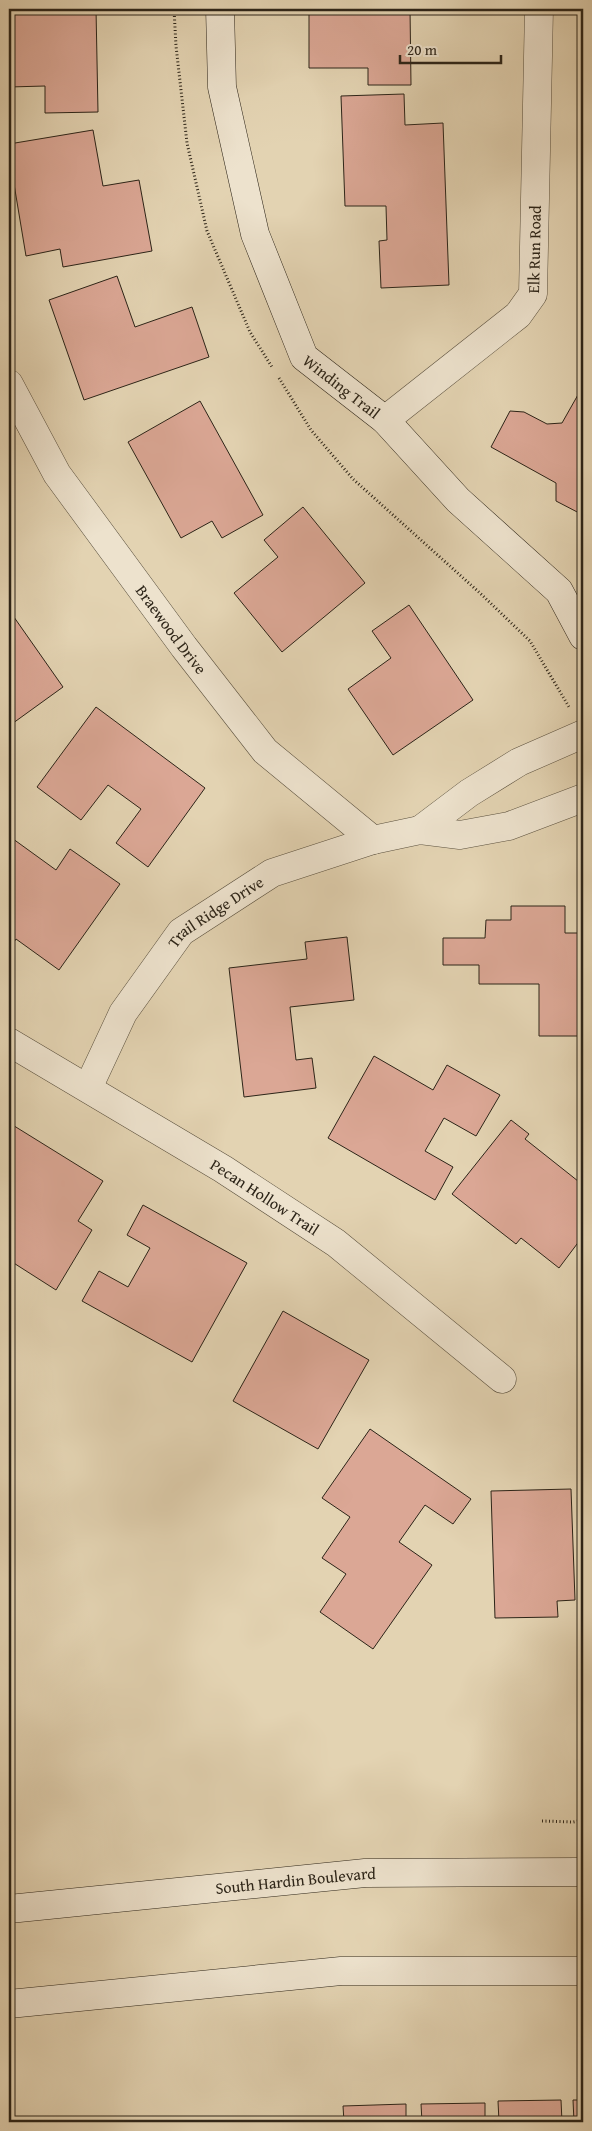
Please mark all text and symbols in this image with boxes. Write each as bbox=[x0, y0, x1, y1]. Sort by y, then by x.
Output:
scale bar bbox=[400, 32, 501, 64]
text: 20 m bbox=[407, 39, 438, 60]
street label: Elk Run Road bbox=[521, 205, 547, 294]
street label: Winding Trail bbox=[298, 349, 386, 425]
street label: Braewood Drive bbox=[130, 580, 213, 679]
street label: Trail Ridge Drive bbox=[161, 870, 268, 953]
street label: Pecan Hollow Trail bbox=[206, 1152, 325, 1241]
street label: South Hardin Boulevard bbox=[214, 1861, 376, 1900]

